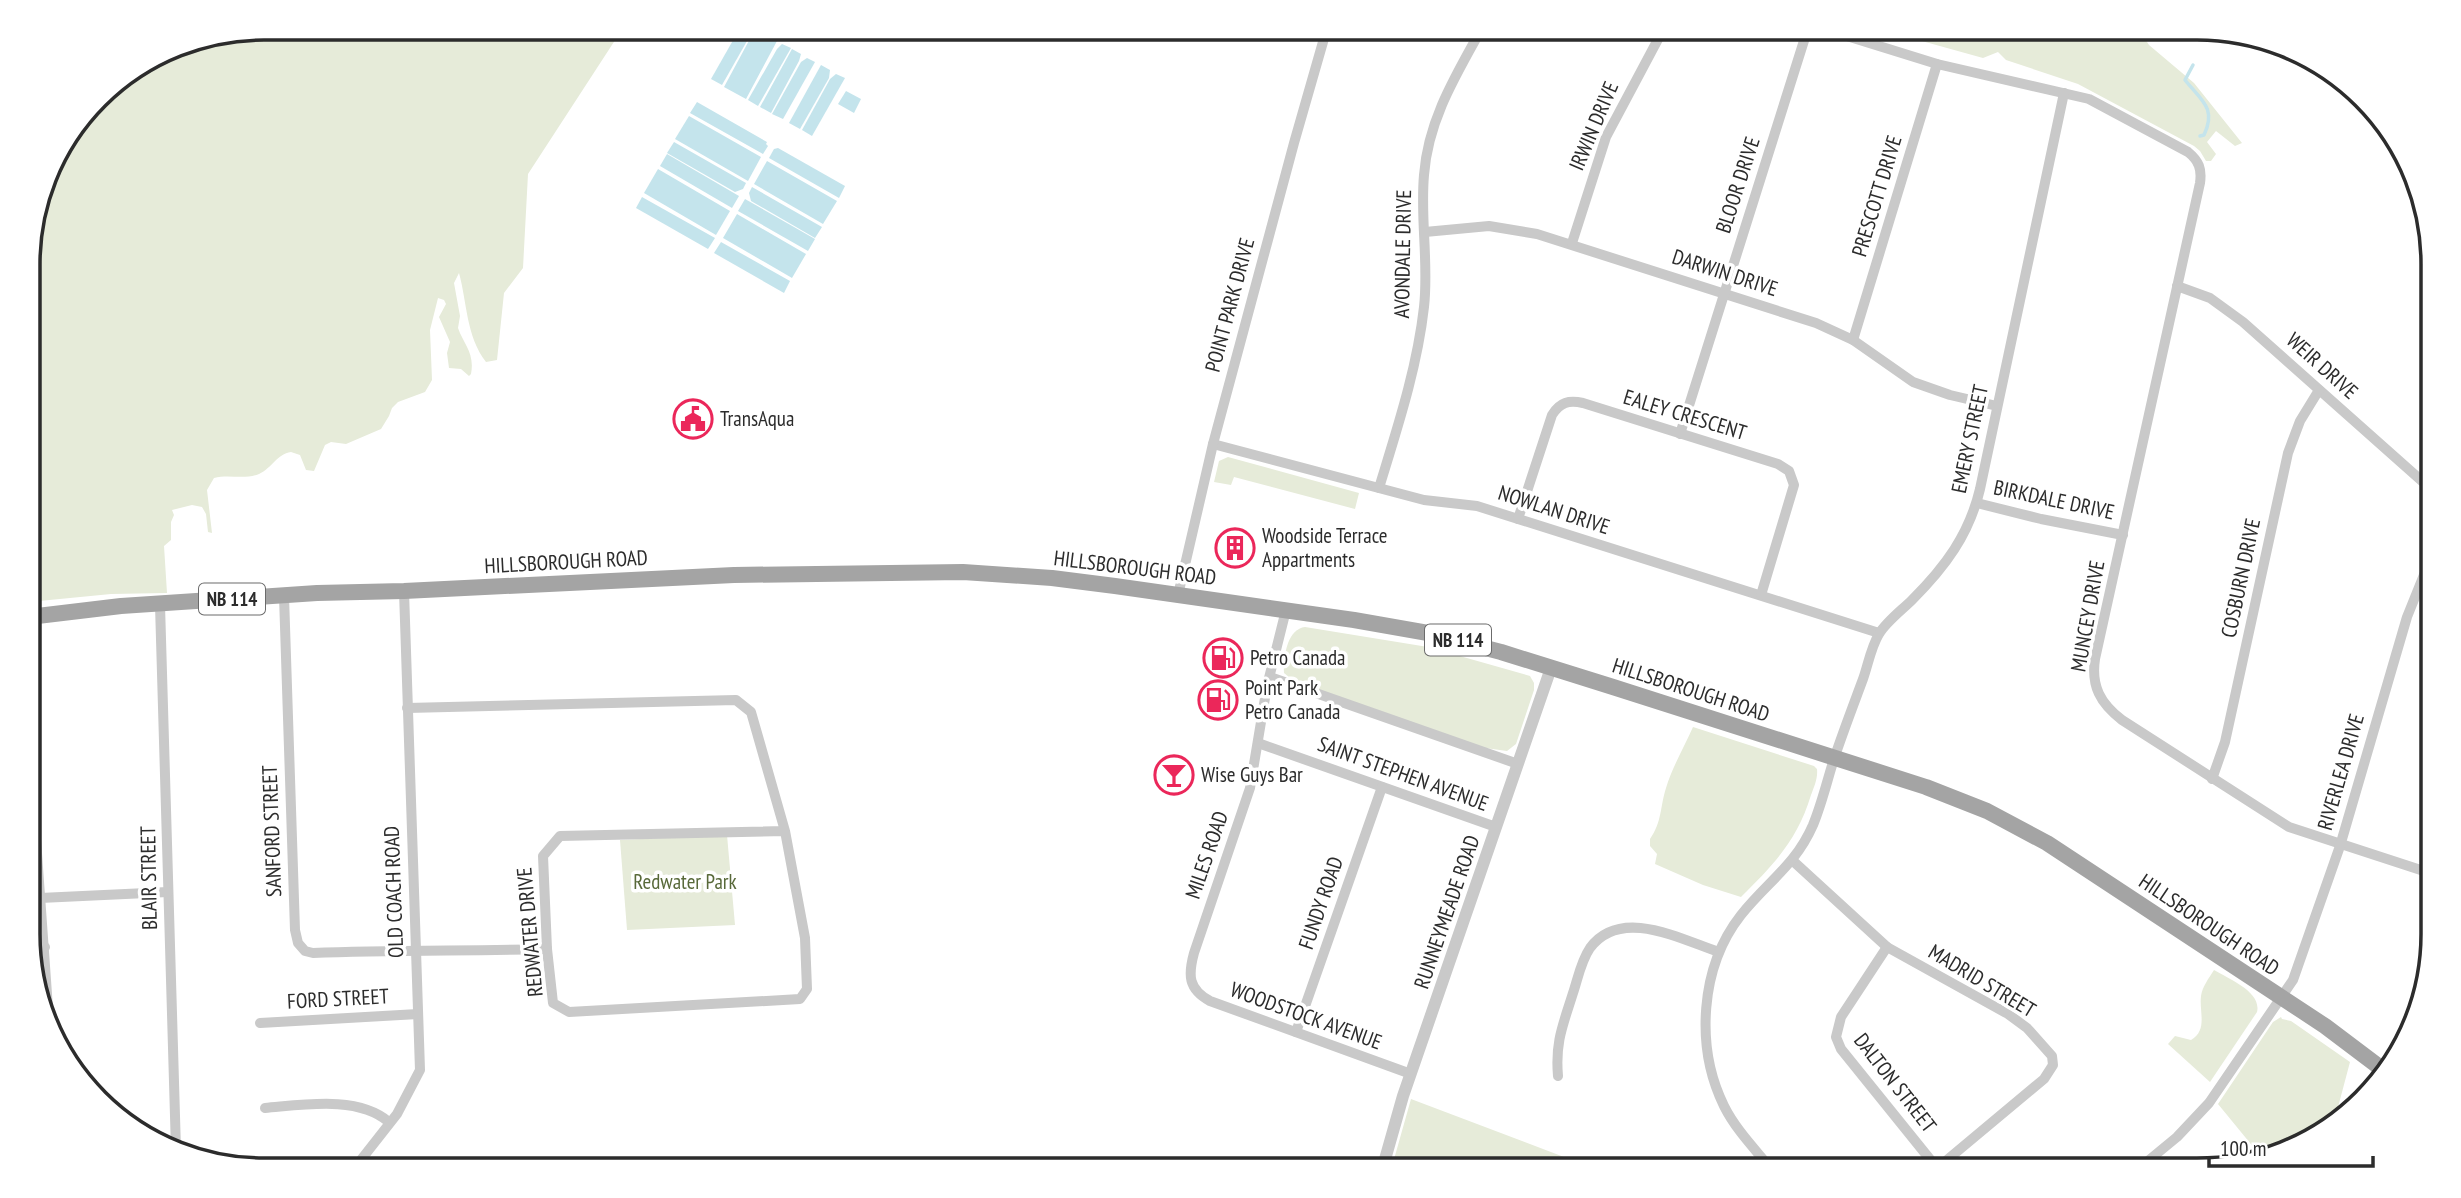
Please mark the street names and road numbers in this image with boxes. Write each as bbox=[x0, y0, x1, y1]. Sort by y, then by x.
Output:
street label: IRWIN DRIVE bbox=[1563, 77, 1624, 174]
street label: PRESCOTT DRIVE bbox=[1845, 132, 1908, 260]
street label: BLOOR DRIVE bbox=[1709, 133, 1766, 236]
street label: AVONDALE DRIVE bbox=[1388, 189, 1417, 319]
street label: POINT PARK DRIVE bbox=[1199, 235, 1260, 375]
street label: DARWIN DRIVE bbox=[1669, 243, 1781, 302]
street label: WEIR DRIVE bbox=[2281, 326, 2364, 405]
street label: EMERY STREET bbox=[1945, 382, 1994, 495]
street label: EALEY CRESCENT bbox=[1620, 383, 1751, 446]
street label: BIRKDALE DRIVE bbox=[1991, 474, 2117, 525]
street label: NOWLAN DRIVE bbox=[1495, 479, 1613, 540]
street label: COSBURN DRIVE bbox=[2215, 516, 2266, 640]
street label: HILLSBOROUGH ROAD bbox=[484, 544, 648, 579]
street label: HILLSBOROUGH ROAD bbox=[1052, 544, 1218, 591]
street label: MUNCEY DRIVE bbox=[2064, 558, 2111, 674]
road number: NB 114 bbox=[199, 584, 265, 614]
road number: NB 114 bbox=[1425, 624, 1491, 656]
street label: HILLSBOROUGH ROAD bbox=[1609, 651, 1773, 728]
street label: RIVERLEA DRIVE bbox=[2311, 710, 2370, 833]
street label: SAINT STEPHEN AVENUE bbox=[1314, 730, 1492, 817]
street label: SANFORD STREET bbox=[256, 764, 287, 897]
street label: MILES ROAD bbox=[1179, 807, 1234, 902]
street label: BLAIR STREET bbox=[134, 825, 163, 930]
street label: OLD COACH ROAD bbox=[378, 825, 409, 959]
street label: RUNNEYMEADE ROAD bbox=[1408, 832, 1485, 992]
street label: FUNDY ROAD bbox=[1292, 853, 1349, 953]
street label: REDWATER DRIVE bbox=[510, 866, 549, 998]
street label: HILLSBOROUGH ROAD bbox=[2134, 868, 2285, 982]
street label: MADRID STREET bbox=[1924, 938, 2041, 1024]
street label: WOODSTOCK AVENUE bbox=[1227, 976, 1386, 1055]
street label: FORD STREET bbox=[287, 982, 390, 1015]
street label: DALTON STREET bbox=[1848, 1028, 1943, 1138]

